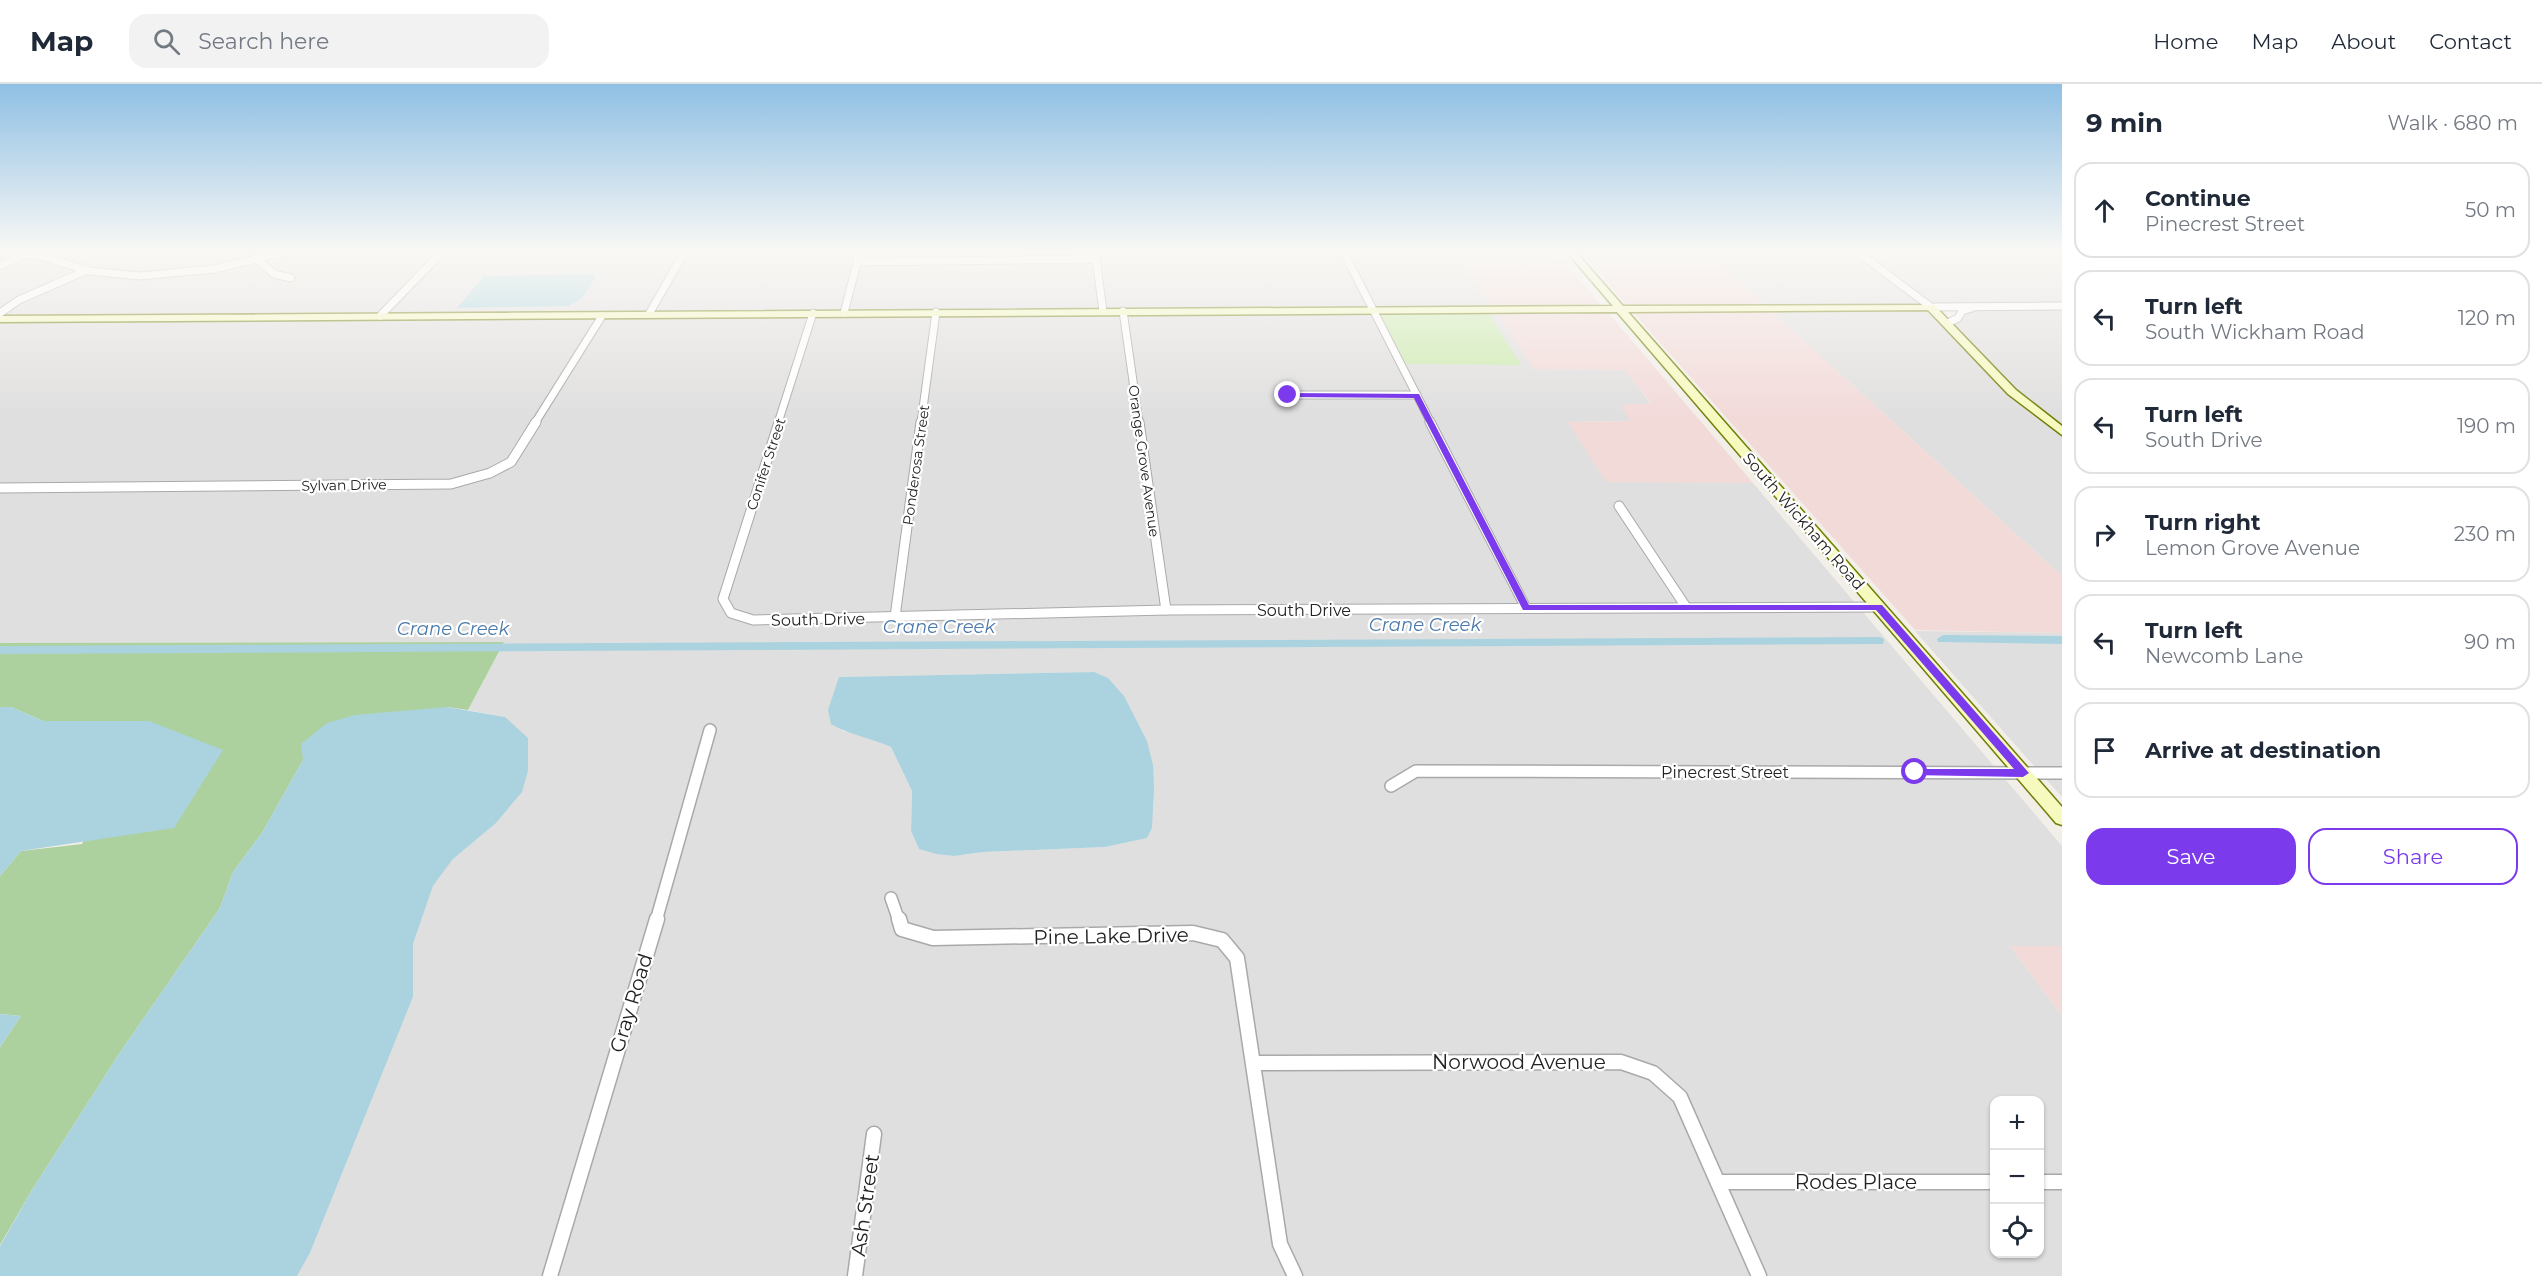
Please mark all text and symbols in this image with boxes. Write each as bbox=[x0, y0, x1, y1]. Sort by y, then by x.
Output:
search box bbox=[129, 14, 549, 68]
text: Map bbox=[30, 24, 93, 58]
icon: search bbox=[150, 25, 183, 58]
text: Search here bbox=[198, 28, 329, 55]
text: Home bbox=[2153, 29, 2218, 54]
text: Map bbox=[2251, 29, 2298, 54]
text: About bbox=[2331, 29, 2396, 54]
text: Contact bbox=[2429, 29, 2512, 54]
text: 9 min bbox=[2086, 107, 2163, 139]
text: Walk · 680 m bbox=[2388, 111, 2518, 135]
text: Continue bbox=[2145, 185, 2251, 212]
icon: ahead bbox=[2088, 194, 2121, 227]
text: 50 m bbox=[2465, 198, 2516, 222]
text: Pinecrest Street bbox=[2145, 212, 2305, 236]
text: Turn left bbox=[2145, 293, 2243, 320]
icon: left bbox=[2088, 302, 2121, 335]
text: 120 m bbox=[2458, 306, 2516, 330]
text: South Wickham Road bbox=[2145, 320, 2365, 344]
route end bbox=[1274, 381, 1300, 407]
street label: Orange Grove Avenue bbox=[1124, 384, 1164, 538]
text: Turn left bbox=[2145, 401, 2243, 428]
street label: Ponderosa Street bbox=[899, 403, 933, 526]
icon: left bbox=[2088, 410, 2121, 443]
text: 190 m bbox=[2457, 414, 2516, 438]
street label: Conifer Street bbox=[743, 415, 790, 513]
text: South Drive bbox=[2145, 428, 2263, 452]
street label: South Wickham Road bbox=[1739, 449, 1868, 594]
street label: Sylvan Drive bbox=[301, 475, 387, 495]
text: Turn right bbox=[2145, 509, 2260, 536]
icon: right bbox=[2088, 518, 2121, 551]
text: 230 m bbox=[2454, 522, 2516, 546]
text: Lemon Grove Avenue bbox=[2145, 536, 2360, 560]
street label: South Drive bbox=[1257, 601, 1351, 620]
street label: South Drive bbox=[771, 609, 865, 630]
water label: Crane Creek bbox=[1369, 614, 1482, 636]
water label: Crane Creek bbox=[883, 616, 996, 638]
text: Turn left bbox=[2145, 617, 2243, 644]
water label: Crane Creek bbox=[397, 618, 510, 640]
icon: left bbox=[2088, 626, 2121, 659]
text: 90 m bbox=[2464, 630, 2516, 654]
text: Newcomb Lane bbox=[2145, 644, 2303, 668]
icon: arrive bbox=[2088, 734, 2121, 767]
text: Arrive at destination bbox=[2145, 737, 2381, 764]
route start bbox=[1901, 758, 1927, 784]
street label: Pinecrest Street bbox=[1661, 763, 1790, 782]
button: Save bbox=[2086, 828, 2296, 885]
button: Share bbox=[2308, 828, 2518, 885]
street label: Pine Lake Drive bbox=[1033, 923, 1189, 949]
street label: Gray Road bbox=[605, 951, 657, 1055]
street label: Norwood Avenue bbox=[1432, 1050, 1606, 1074]
map controls bbox=[1990, 1096, 2044, 1258]
button: + bbox=[1990, 1096, 2044, 1150]
button: − bbox=[1990, 1150, 2044, 1204]
street label: Ash Street bbox=[846, 1152, 884, 1258]
street label: Rodes Place bbox=[1795, 1170, 1917, 1194]
button: locate bbox=[1990, 1204, 2044, 1258]

